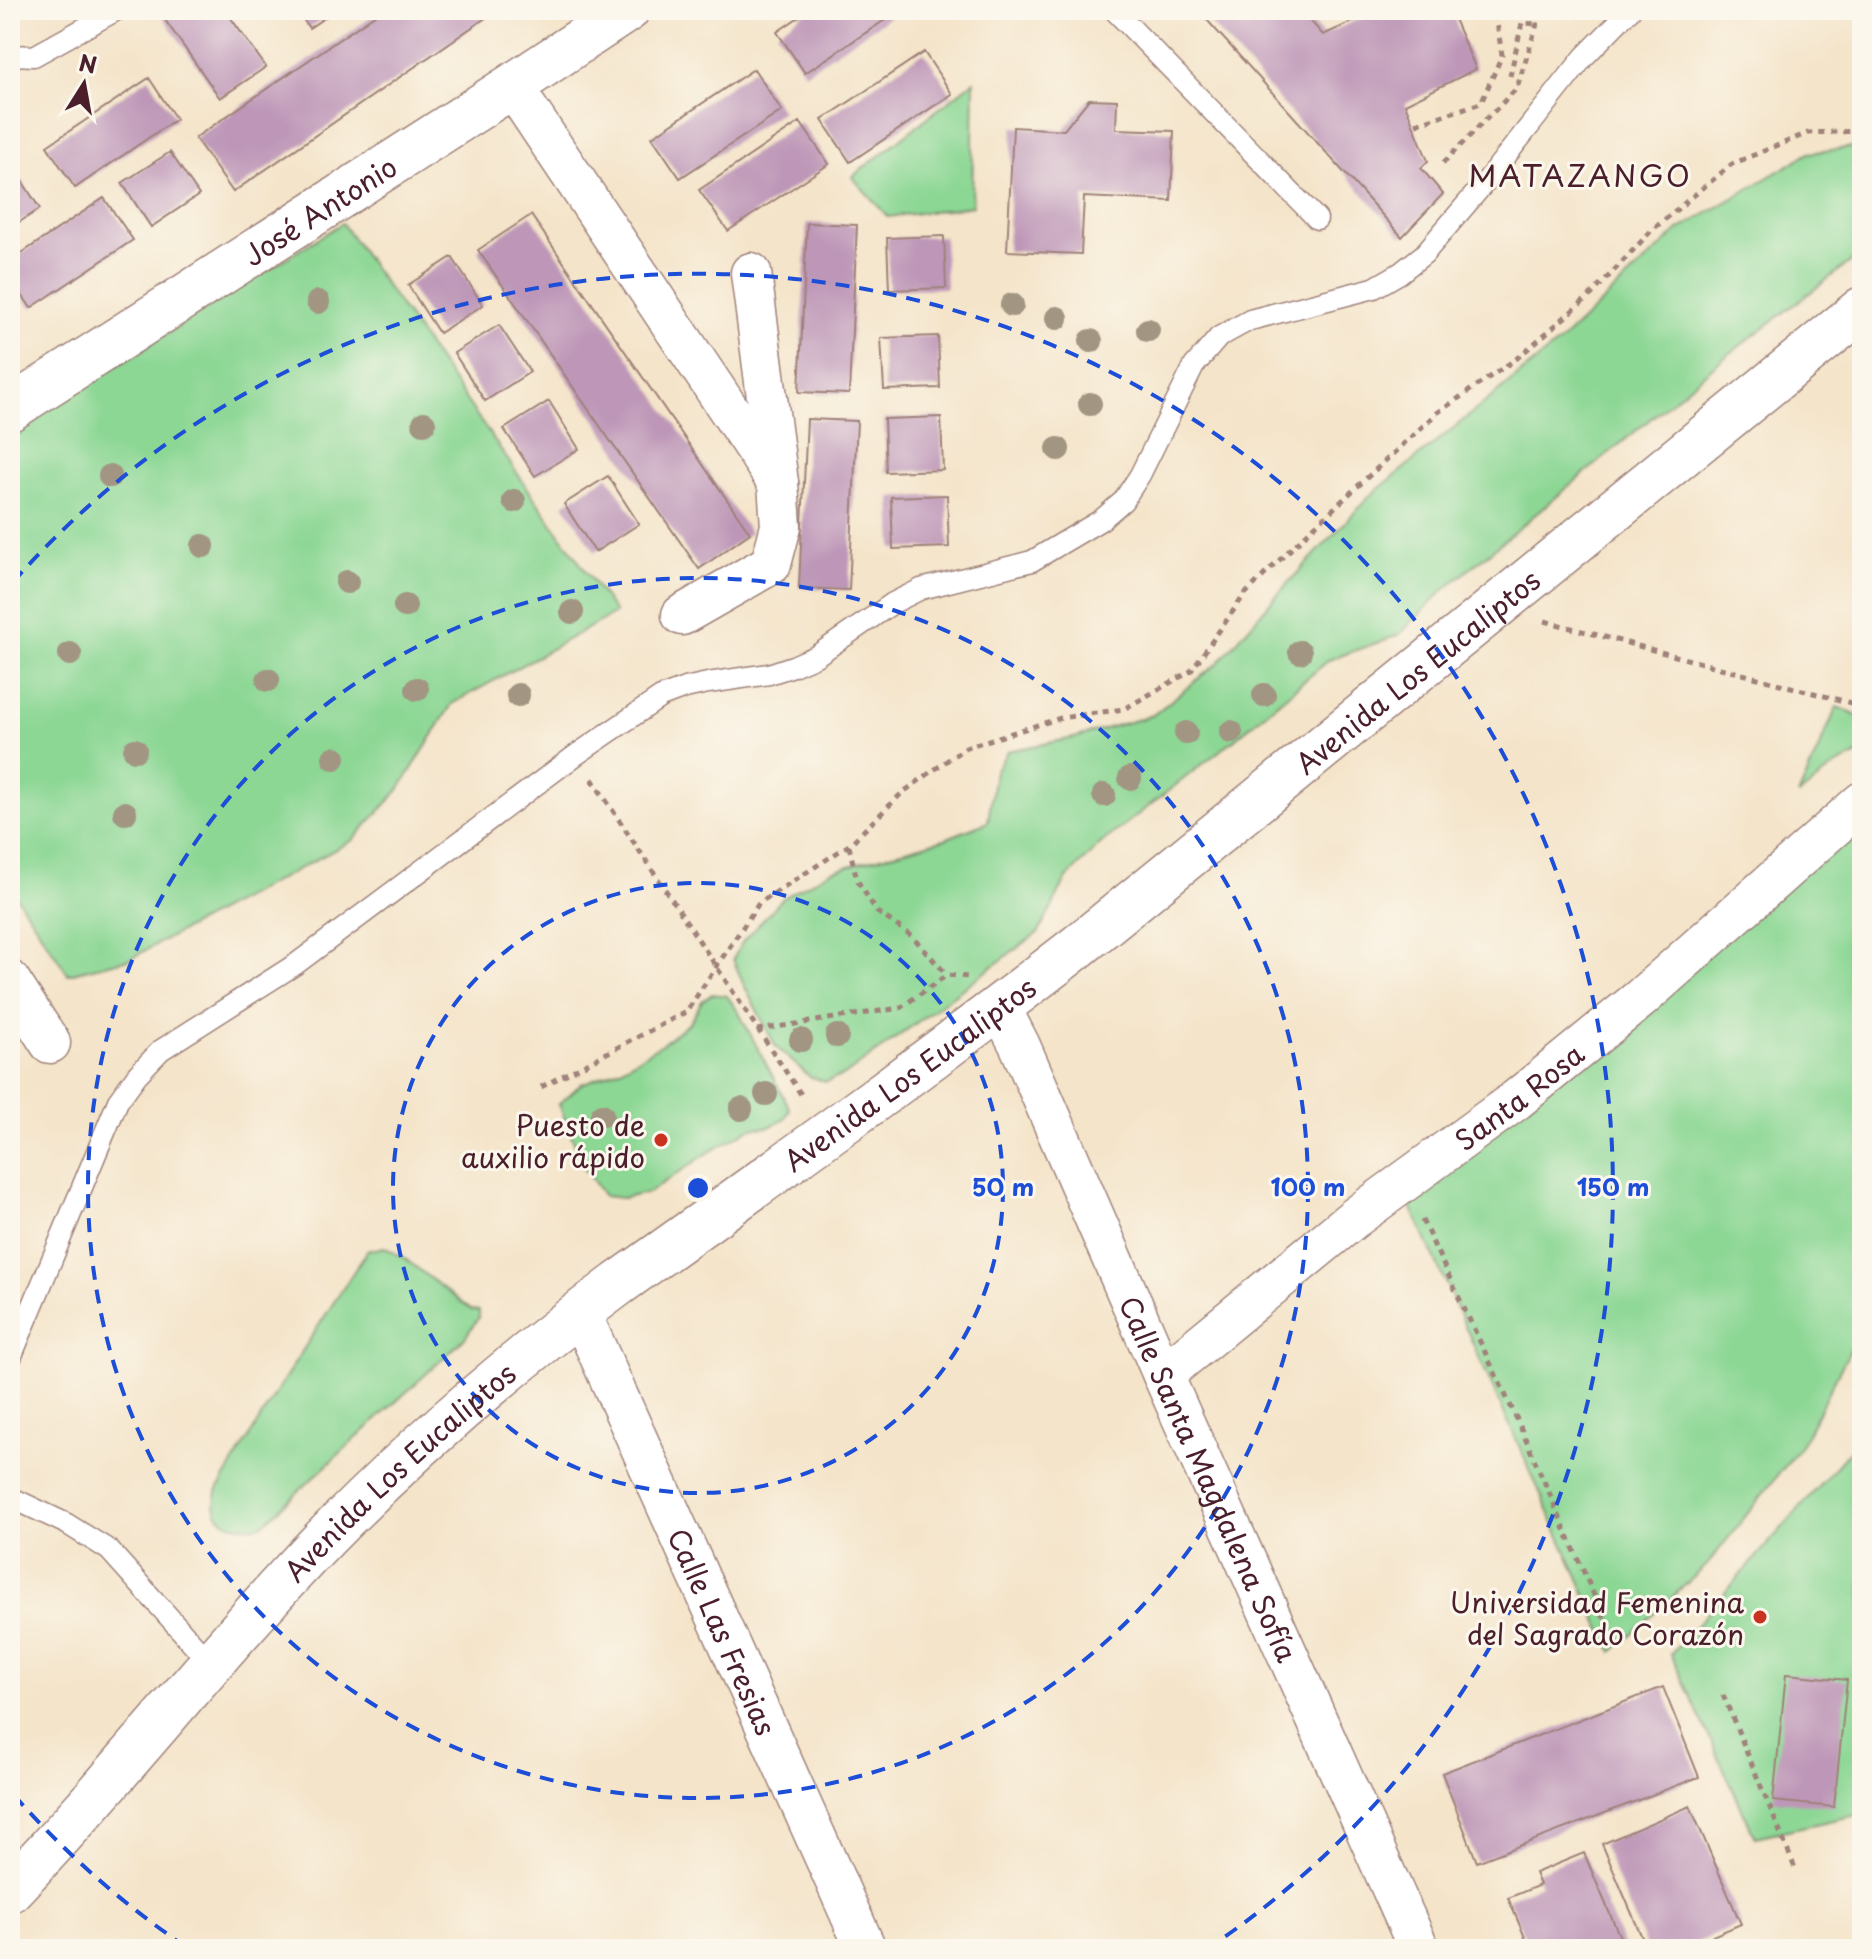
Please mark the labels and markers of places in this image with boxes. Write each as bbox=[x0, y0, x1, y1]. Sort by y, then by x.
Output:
place label: Puesto de auxilio rápido bbox=[461, 1103, 645, 1178]
marker: Puesto de auxilio rápido bbox=[652, 1131, 670, 1149]
centre of rings bbox=[684, 1174, 712, 1202]
place label: Universidad Femenina del Sagrado Corazón bbox=[1450, 1580, 1744, 1655]
marker: Universidad Femenina del Sagrado Corazón bbox=[1751, 1608, 1769, 1626]

